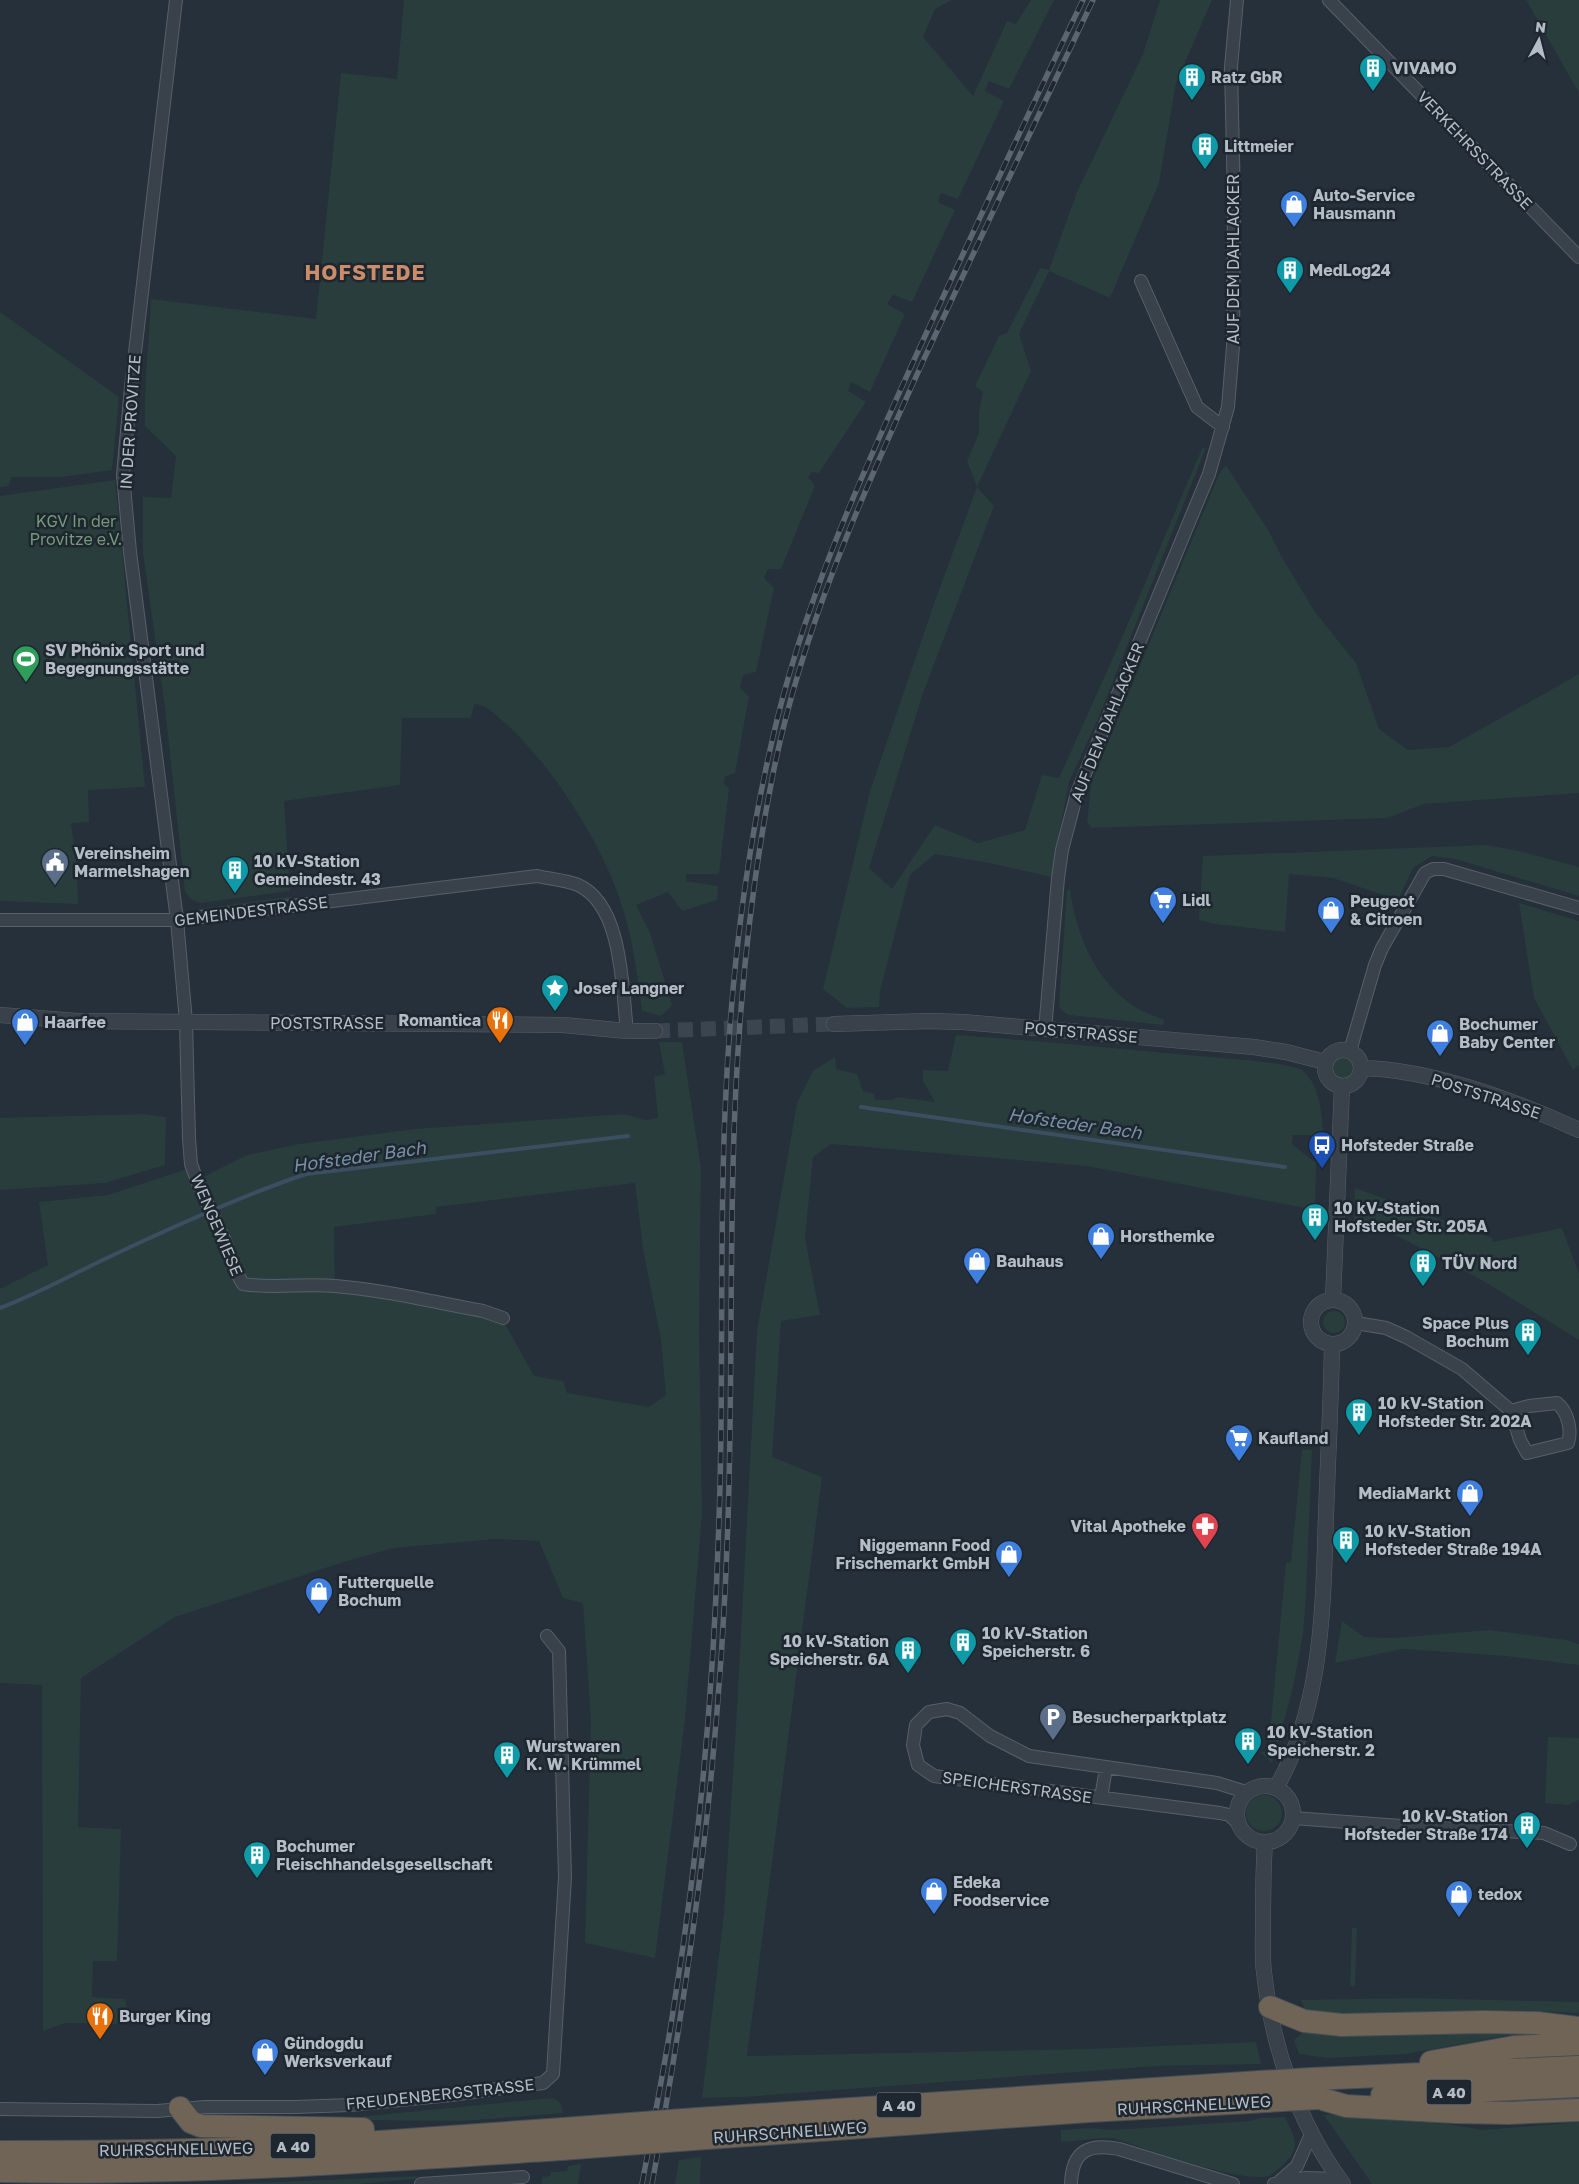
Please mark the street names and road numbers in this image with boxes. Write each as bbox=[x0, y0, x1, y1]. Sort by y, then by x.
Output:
street label: VERKEHRSSTRASSE bbox=[1413, 87, 1537, 213]
street label: AUF DEM DAHLACKER bbox=[1223, 174, 1243, 344]
street label: IN DER PROVITZE bbox=[115, 354, 145, 490]
street label: AUF DEM DAHLACKER bbox=[1066, 639, 1148, 805]
street label: GEMEINDESTRASSE bbox=[173, 892, 329, 930]
street label: POSTSTRASSE bbox=[270, 1013, 384, 1033]
street label: POSTSTRASSE bbox=[1023, 1017, 1139, 1047]
street label: POSTSTRASSE bbox=[1429, 1069, 1543, 1123]
street label: WENGEWIESE bbox=[187, 1171, 247, 1279]
street label: SPEICHERSTRASSE bbox=[941, 1767, 1093, 1807]
street label: FREUDENBERGSTRASSE bbox=[345, 2074, 535, 2114]
road number: A 40 bbox=[1426, 2080, 1472, 2104]
street label: RUHRSCHNELLWEG bbox=[1116, 2091, 1272, 2119]
road number: A 40 bbox=[876, 2092, 922, 2118]
street label: RUHRSCHNELLWEG bbox=[712, 2117, 868, 2147]
road number: A 40 bbox=[270, 2134, 316, 2158]
street label: RUHRSCHNELLWEG bbox=[99, 2138, 253, 2160]

